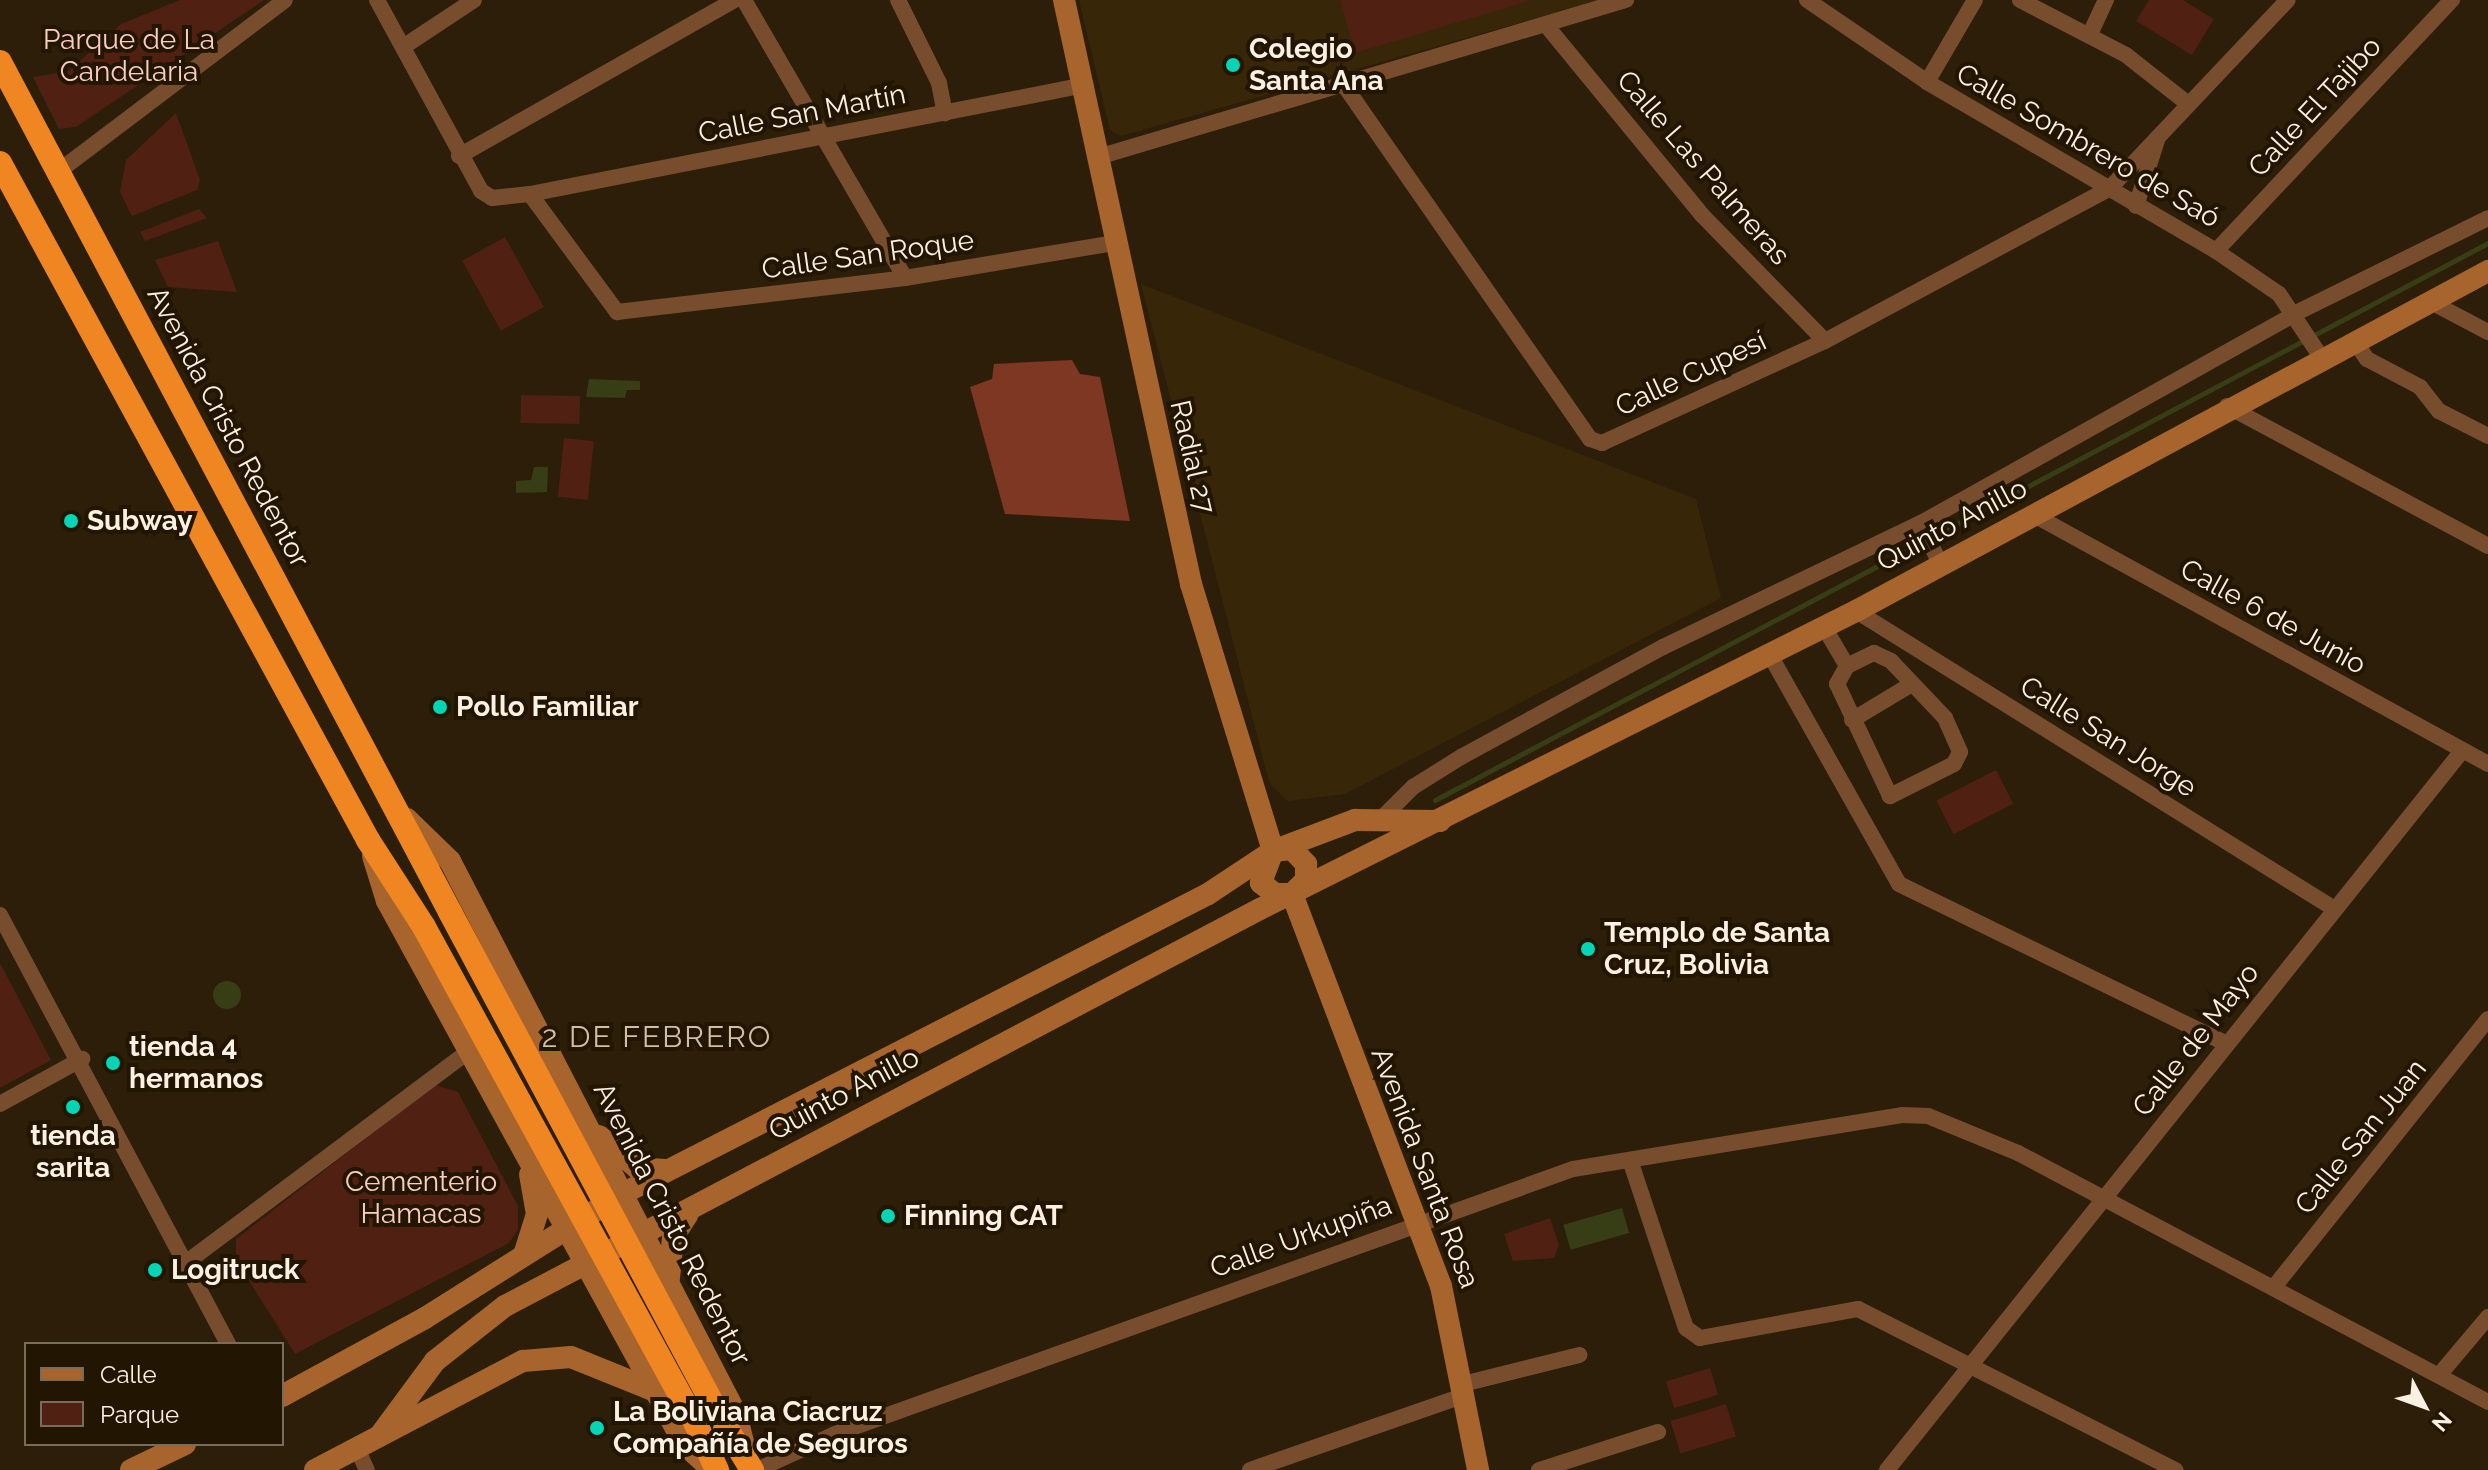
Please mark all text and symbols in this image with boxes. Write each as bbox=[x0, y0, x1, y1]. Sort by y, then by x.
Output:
park label: Parque de La Candelaria bbox=[43, 23, 215, 89]
street label: Calle El Tajibo bbox=[2241, 29, 2389, 185]
place label: Colegio Santa Ana bbox=[1249, 32, 1384, 98]
marker: Colegio Santa Ana bbox=[1224, 56, 1242, 74]
street label: Calle Sombrero de Saó bbox=[1950, 57, 2226, 235]
street label: Calle Las Palmeras bbox=[1610, 64, 1796, 272]
street label: Calle San Martín bbox=[696, 77, 908, 151]
street label: Calle San Roque bbox=[760, 223, 976, 287]
street label: Avenida Cristo Redentor bbox=[140, 281, 316, 573]
street label: Calle Cupesí bbox=[1610, 324, 1772, 424]
street label: Radial 27 bbox=[1163, 396, 1221, 518]
street label: Quinto Anillo bbox=[1871, 471, 2033, 579]
place label: Subway bbox=[87, 504, 193, 538]
marker: Subway bbox=[62, 512, 80, 530]
street label: Calle 6 de Junio bbox=[2174, 552, 2372, 682]
street label: Calle San Jorge bbox=[2013, 669, 2203, 805]
place label: Pollo Familiar bbox=[456, 690, 639, 724]
marker: Pollo Familiar bbox=[431, 698, 449, 716]
place label: Templo de Santa Cruz, Bolivia bbox=[1604, 916, 1830, 982]
marker: Templo de Santa Cruz, Bolivia bbox=[1579, 940, 1597, 958]
street label: Calle de Mayo bbox=[2126, 957, 2266, 1123]
district label: 2 DE FEBRERO bbox=[542, 1019, 772, 1055]
place label: tienda 4 hermanos bbox=[129, 1030, 263, 1096]
street label: Quinto Anillo bbox=[763, 1040, 925, 1148]
street label: Avenida Santa Rosa bbox=[1364, 1043, 1486, 1293]
street label: Calle San Juan bbox=[2288, 1052, 2434, 1222]
marker: tienda 4 hermanos bbox=[104, 1054, 122, 1072]
street label: Avenida Cristo Redentor bbox=[586, 1077, 758, 1371]
marker: tienda sarita bbox=[64, 1098, 82, 1116]
place label: tienda sarita bbox=[30, 1119, 116, 1185]
park label: Cementerio Hamacas bbox=[345, 1165, 497, 1231]
street label: Calle Urkupiña bbox=[1206, 1189, 1396, 1285]
place label: Finning CAT bbox=[904, 1199, 1063, 1233]
marker: Finning CAT bbox=[879, 1207, 897, 1225]
place label: Logitruck bbox=[171, 1253, 299, 1287]
marker: Logitruck bbox=[146, 1261, 164, 1279]
legend bbox=[24, 1342, 284, 1446]
text: Calle bbox=[100, 1360, 157, 1389]
north arrow bbox=[2384, 1366, 2464, 1446]
place label: La Boliviana Ciacruz Compañía de Seguros bbox=[613, 1395, 908, 1461]
text: Parque bbox=[100, 1400, 179, 1429]
text: N bbox=[2427, 1407, 2457, 1437]
marker: La Boliviana Ciacruz Compañía de Seguros bbox=[588, 1419, 606, 1437]

